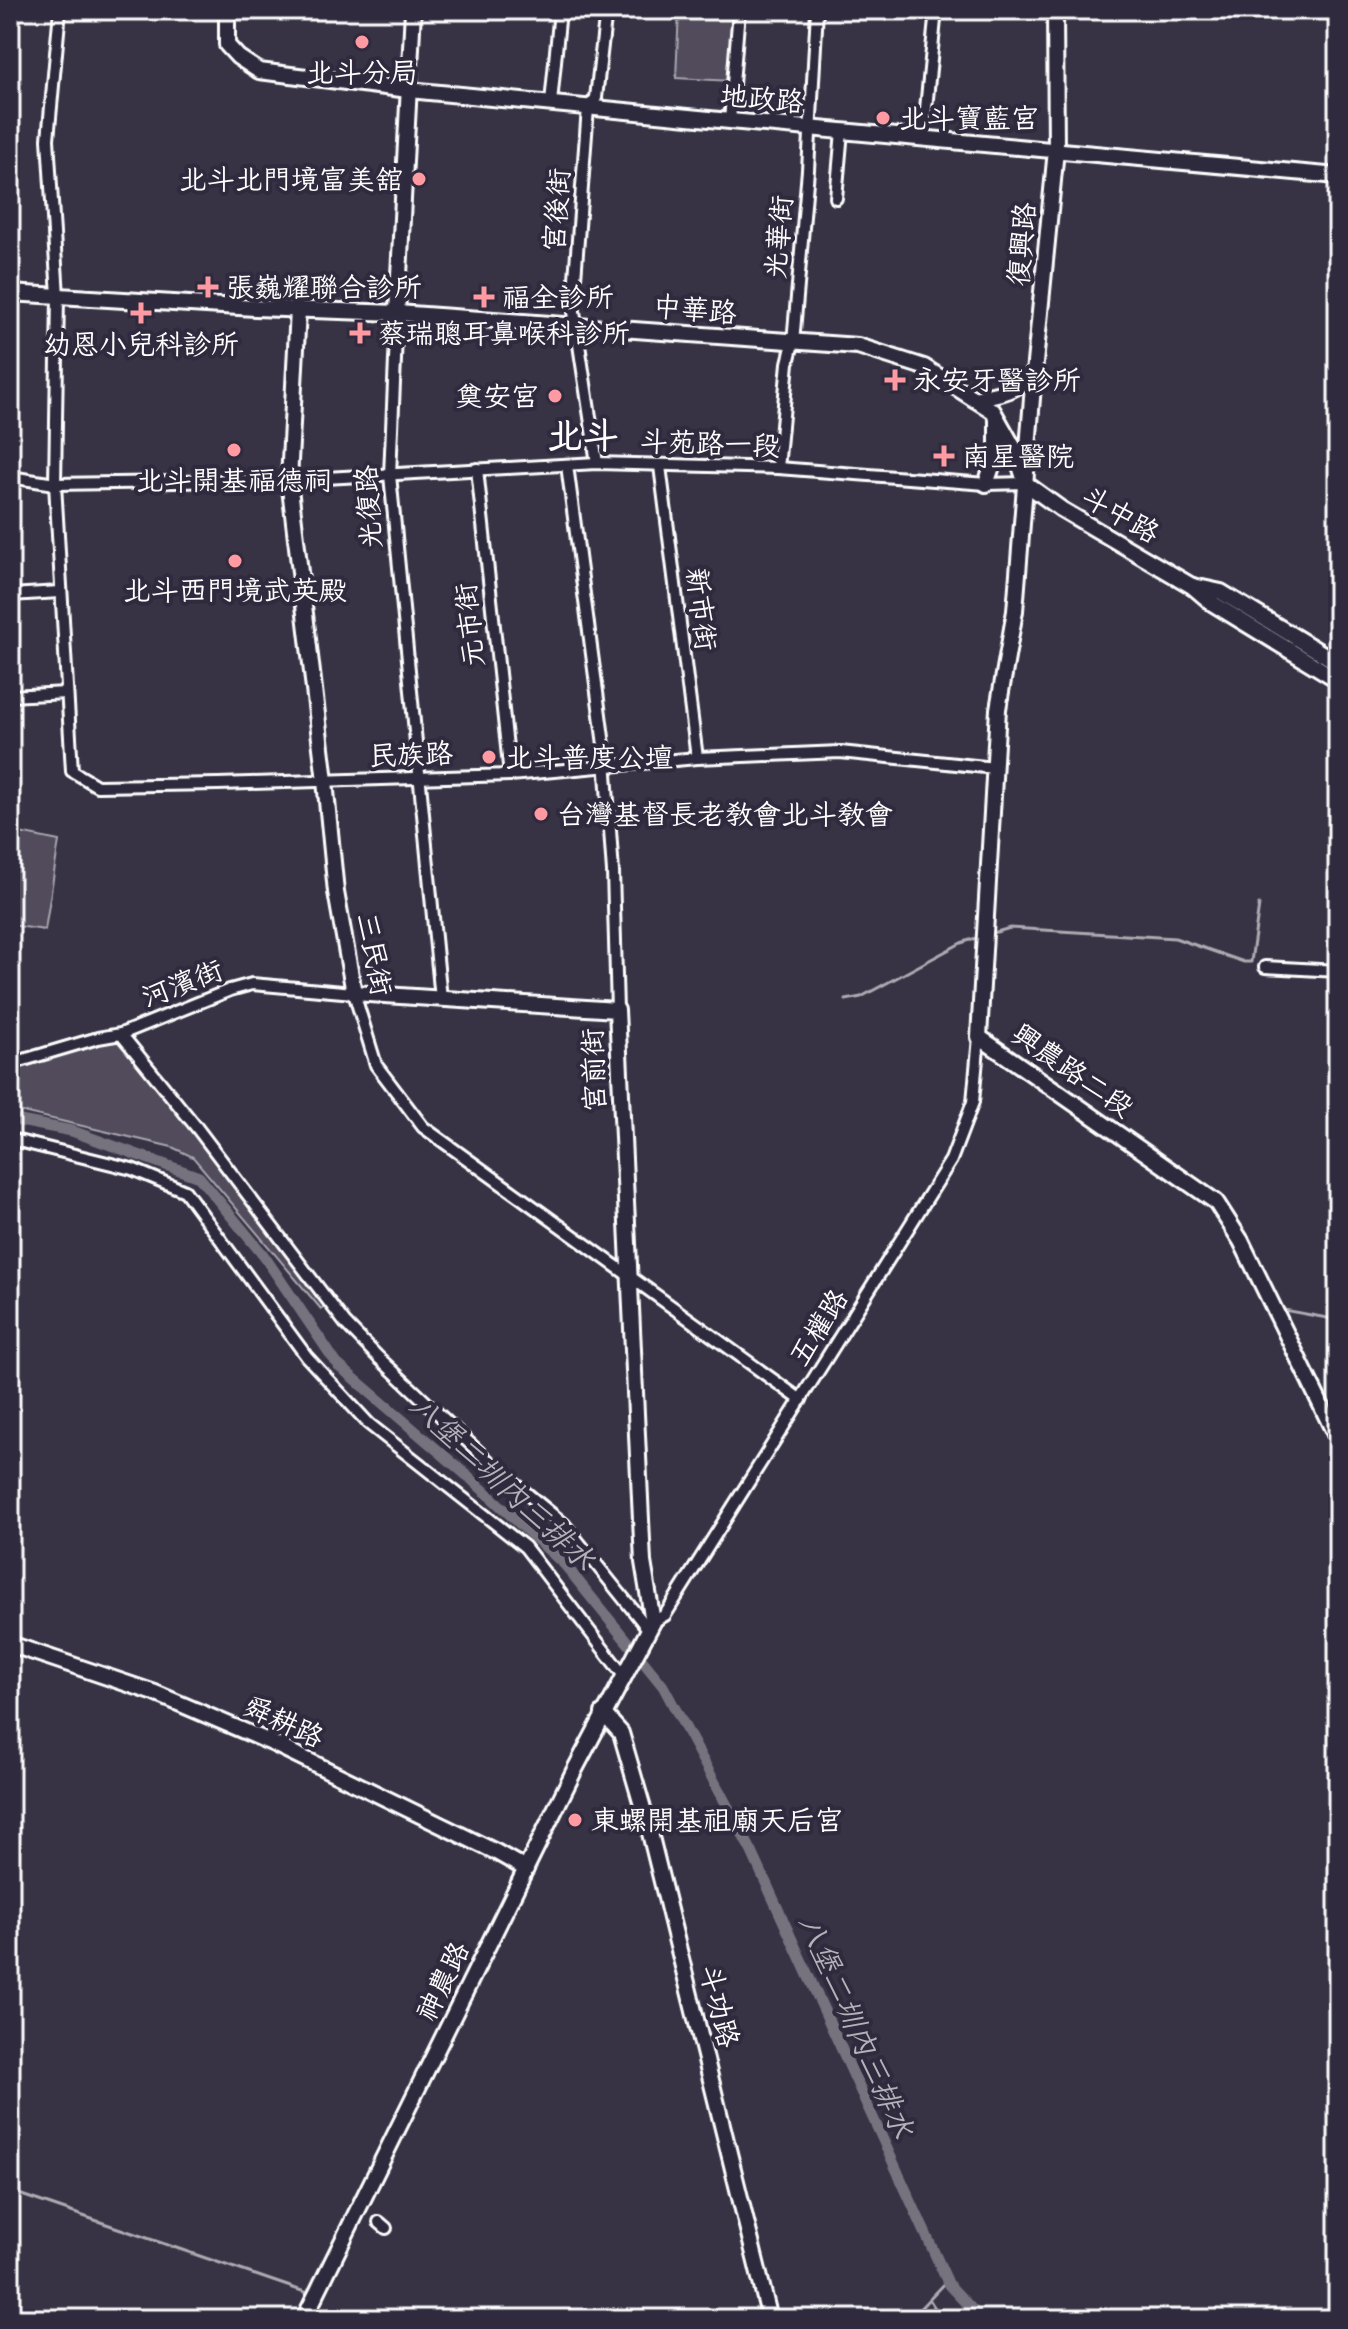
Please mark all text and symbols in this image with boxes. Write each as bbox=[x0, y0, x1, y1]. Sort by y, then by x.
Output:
marker: 北斗分局 bbox=[353, 33, 371, 51]
place label: 北斗分局 bbox=[306, 53, 418, 91]
street label: 地政路 bbox=[718, 75, 806, 121]
place label: 北斗寶藍宮 bbox=[899, 99, 1039, 137]
marker: 北斗寶藍宮 bbox=[874, 109, 892, 127]
place label: 北斗北門境富美舘 bbox=[179, 160, 403, 198]
street label: 宮後街 bbox=[534, 167, 578, 253]
marker: 北斗北門境富美舘 bbox=[410, 170, 428, 188]
street label: 光華街 bbox=[755, 193, 801, 281]
street label: 復興路 bbox=[998, 200, 1044, 288]
place label: 張巍耀聯合診所 bbox=[226, 268, 422, 306]
marker: 張巍耀聯合診所 bbox=[197, 276, 219, 298]
place label: 福全診所 bbox=[502, 278, 614, 316]
marker: 福全診所 bbox=[473, 286, 495, 308]
street label: 中華路 bbox=[651, 286, 739, 332]
marker: 幼恩小兒科診所 bbox=[130, 302, 152, 324]
place label: 蔡瑞聰耳鼻喉科診所 bbox=[378, 314, 630, 352]
marker: 蔡瑞聰耳鼻喉科診所 bbox=[349, 322, 371, 344]
place label: 幼恩小兒科診所 bbox=[43, 325, 239, 363]
place label: 永安牙醫診所 bbox=[913, 361, 1081, 399]
marker: 永安牙醫診所 bbox=[884, 369, 906, 391]
place label: 奠安宮 bbox=[455, 377, 539, 415]
marker: 奠安宮 bbox=[546, 387, 564, 405]
district label: 北斗 bbox=[547, 410, 619, 459]
street label: 斗苑路一段 bbox=[639, 422, 781, 464]
place label: 南星醫院 bbox=[962, 437, 1074, 475]
marker: 北斗開基福德祠 bbox=[225, 441, 243, 459]
marker: 南星醫院 bbox=[933, 445, 955, 467]
place label: 北斗開基福德祠 bbox=[136, 461, 332, 499]
street label: 光復路 bbox=[346, 464, 390, 550]
street label: 斗中路 bbox=[1075, 477, 1167, 551]
marker: 北斗西門境武英殿 bbox=[226, 552, 244, 570]
street label: 新市街 bbox=[678, 565, 726, 653]
place label: 北斗西門境武英殿 bbox=[123, 571, 347, 609]
street label: 元市街 bbox=[446, 581, 492, 669]
street label: 民族路 bbox=[368, 734, 454, 774]
place label: 北斗普度公壇 bbox=[505, 738, 673, 776]
marker: 北斗普度公壇 bbox=[480, 748, 498, 766]
place label: 台灣基督長老教會北斗教會 bbox=[557, 795, 893, 833]
marker: 台灣基督長老教會北斗教會 bbox=[532, 805, 550, 823]
street label: 三民街 bbox=[348, 909, 402, 999]
street label: 河濱街 bbox=[136, 950, 228, 1016]
street label: 興農路二段 bbox=[1005, 1014, 1141, 1126]
street label: 宮前街 bbox=[573, 1027, 613, 1113]
street label: 五權路 bbox=[780, 1281, 856, 1373]
water label: 八堡二圳內三排水 bbox=[402, 1386, 605, 1579]
street label: 舜耕路 bbox=[238, 1686, 330, 1756]
place label: 東螺開基祖廟天后宮 bbox=[591, 1801, 843, 1839]
marker: 東螺開基祖廟天后宮 bbox=[566, 1811, 584, 1829]
water label: 八堡二圳內三排水 bbox=[790, 1908, 924, 2145]
street label: 神農路 bbox=[407, 1935, 477, 2027]
street label: 斗功路 bbox=[691, 1961, 749, 2051]

